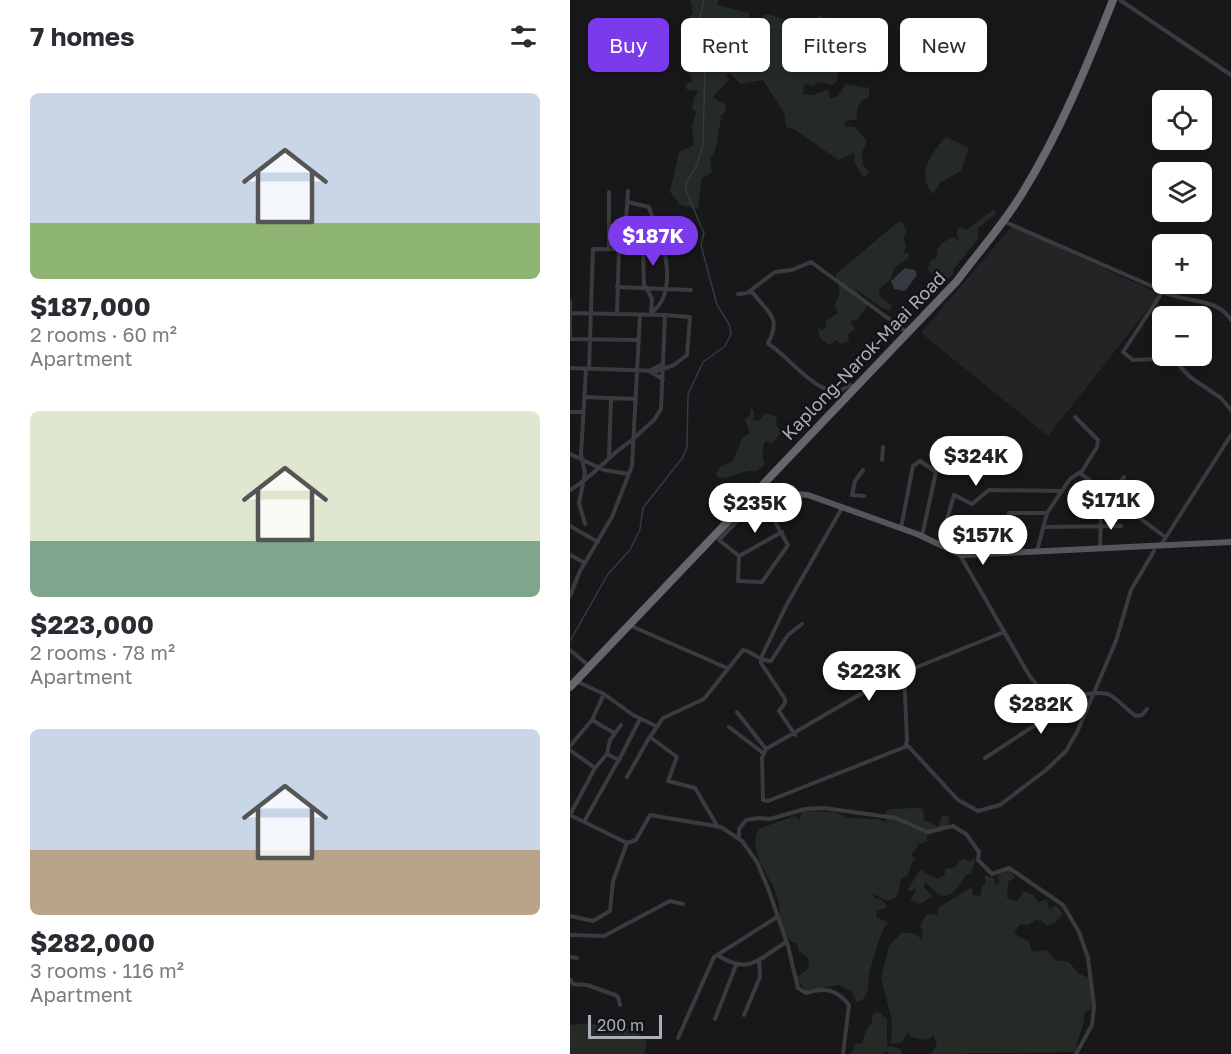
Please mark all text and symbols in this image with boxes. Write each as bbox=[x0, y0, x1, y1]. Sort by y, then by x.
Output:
chip: Buy bbox=[588, 18, 669, 72]
chip: Rent bbox=[681, 18, 770, 72]
chip: Filters bbox=[782, 18, 888, 72]
chip: New bbox=[900, 18, 987, 72]
icon: filters bbox=[507, 20, 540, 53]
text: 7 homes bbox=[30, 21, 135, 52]
map controls bbox=[1152, 90, 1212, 366]
button: locate bbox=[1152, 90, 1212, 150]
icon: home bbox=[231, 132, 339, 240]
button: layers bbox=[1152, 162, 1212, 222]
pin: $187K bbox=[611, 216, 695, 267]
text: $187K bbox=[622, 223, 684, 247]
button: + bbox=[1152, 234, 1212, 294]
street label: Kaplong-Narok-Maai Road bbox=[777, 266, 950, 444]
text: $187,000 bbox=[30, 291, 151, 322]
button: − bbox=[1152, 306, 1212, 366]
text: 2 rooms · 60 m² bbox=[30, 322, 177, 346]
text: Apartment bbox=[30, 346, 133, 370]
pin: $324K bbox=[934, 436, 1018, 487]
text: $324K bbox=[944, 443, 1008, 467]
icon: home bbox=[231, 450, 339, 558]
pin: $171K bbox=[1069, 480, 1153, 531]
pin: $235K bbox=[713, 483, 797, 534]
text: $171K bbox=[1081, 487, 1141, 511]
text: $235K bbox=[723, 490, 787, 514]
pin: $157K bbox=[941, 515, 1025, 566]
text: $157K bbox=[952, 522, 1014, 546]
text: $223,000 bbox=[30, 609, 154, 640]
text: 2 rooms · 78 m² bbox=[30, 640, 175, 664]
pin: $223K bbox=[827, 651, 911, 702]
text: $223K bbox=[837, 658, 901, 682]
text: Apartment bbox=[30, 664, 133, 688]
pin: $282K bbox=[999, 684, 1083, 735]
text: $282K bbox=[1008, 691, 1074, 715]
icon: home bbox=[231, 768, 339, 876]
text: $282,000 bbox=[30, 927, 155, 958]
text: 3 rooms · 116 m² bbox=[30, 958, 184, 982]
text: Apartment bbox=[30, 982, 133, 1006]
scale bar bbox=[588, 1012, 662, 1040]
text: 200 m bbox=[597, 1015, 644, 1035]

